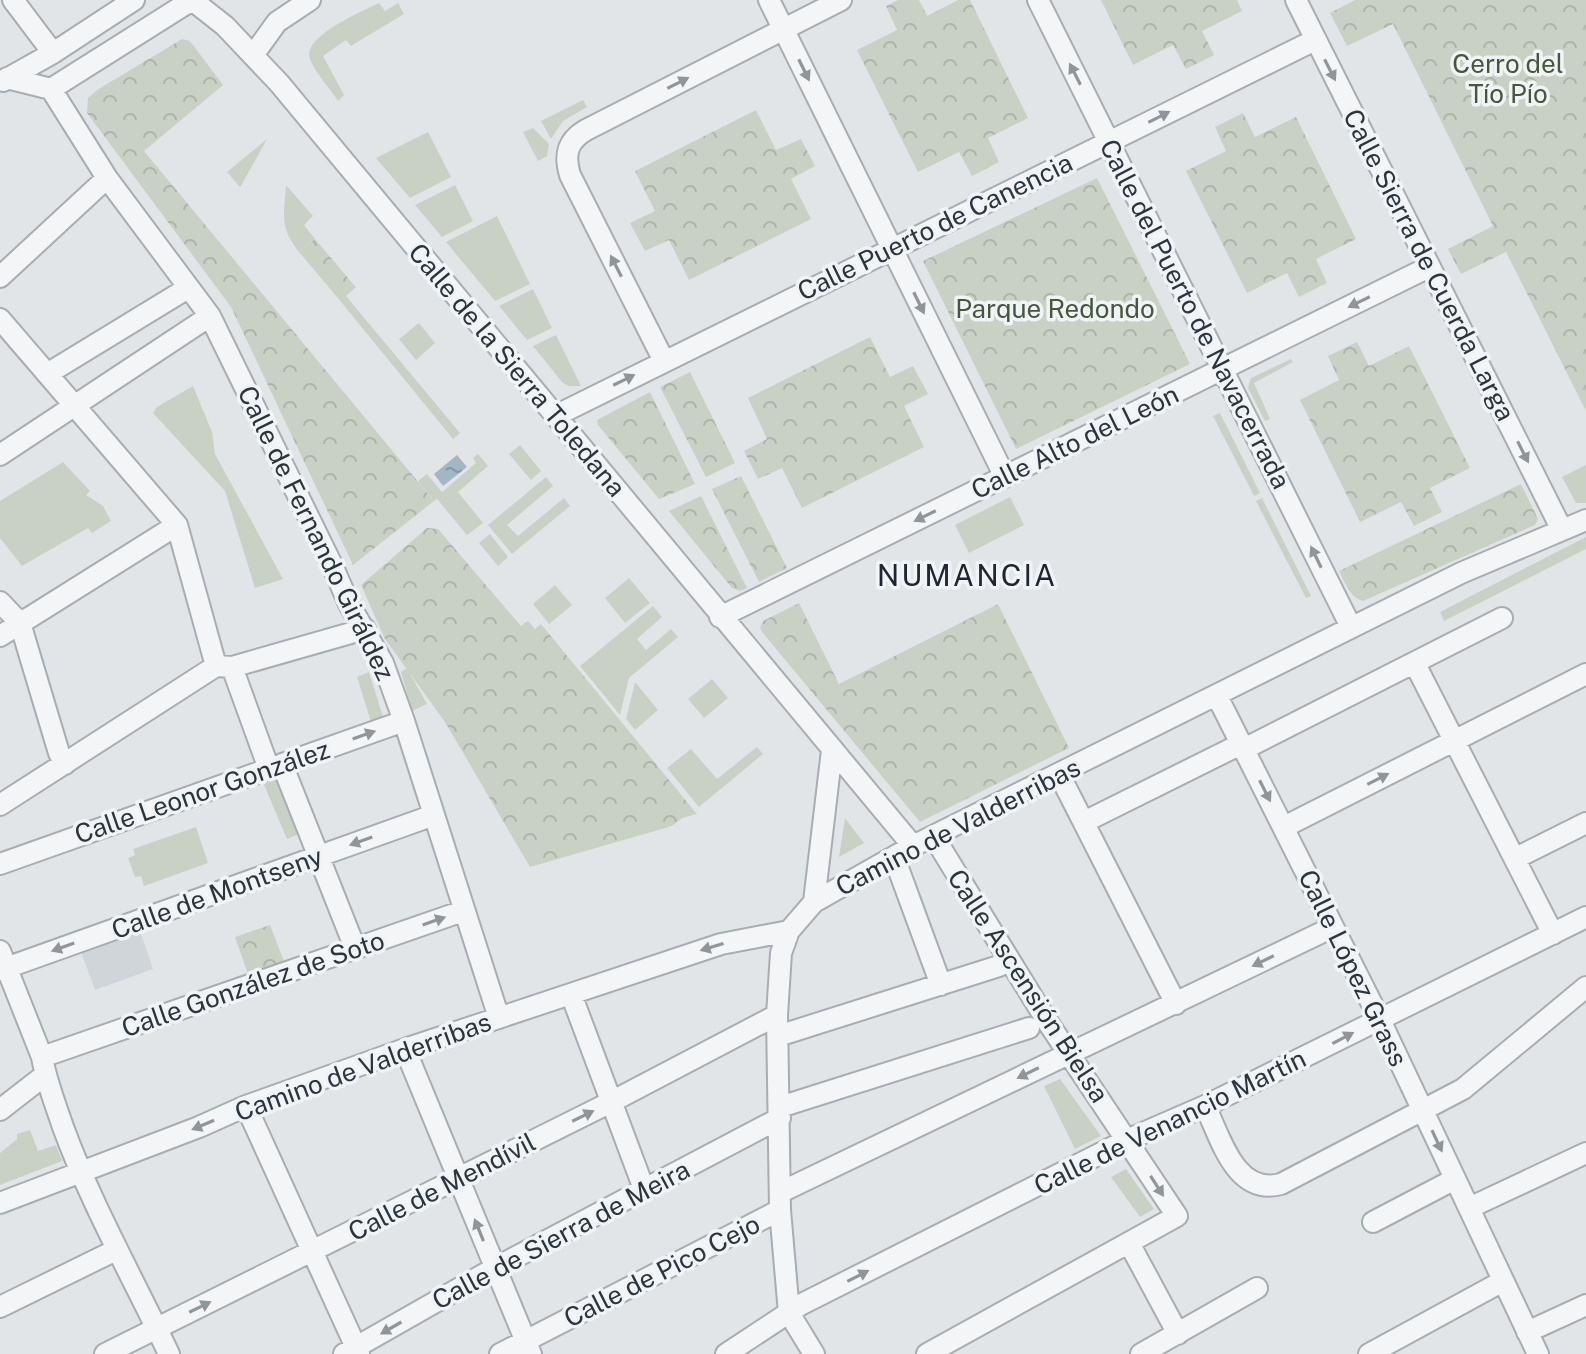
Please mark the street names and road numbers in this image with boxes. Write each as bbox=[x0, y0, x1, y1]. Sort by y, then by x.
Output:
street label: Calle Sierra de Cuerda Larga bbox=[1337, 104, 1522, 426]
street label: Calle del Puerto de Navacerrada bbox=[1094, 134, 1297, 494]
street label: Calle Puerto de Canencia bbox=[792, 146, 1077, 307]
street label: Calle de la Sierra Toledana bbox=[402, 237, 632, 503]
street label: Calle Alto del León bbox=[966, 378, 1183, 505]
street label: Calle de Fernando Giráldez bbox=[232, 380, 401, 685]
street label: Calle Leonor González bbox=[70, 733, 333, 850]
street label: Camino de Valderribas bbox=[830, 751, 1085, 902]
street label: Calle de Montseny bbox=[107, 840, 327, 945]
street label: Calle Ascensión Bielsa bbox=[941, 863, 1115, 1108]
street label: Calle López Grass bbox=[1292, 864, 1414, 1071]
street label: Calle González de Soto bbox=[117, 924, 388, 1043]
street label: Camino de Valderribas bbox=[230, 1006, 495, 1127]
street label: Calle de Venancio Martín bbox=[1029, 1042, 1311, 1201]
street label: Calle de Mendívil bbox=[343, 1126, 541, 1247]
street label: Calle de Sierra de Meira bbox=[427, 1153, 695, 1316]
street label: Calle de Pico Cejo bbox=[559, 1208, 765, 1333]

